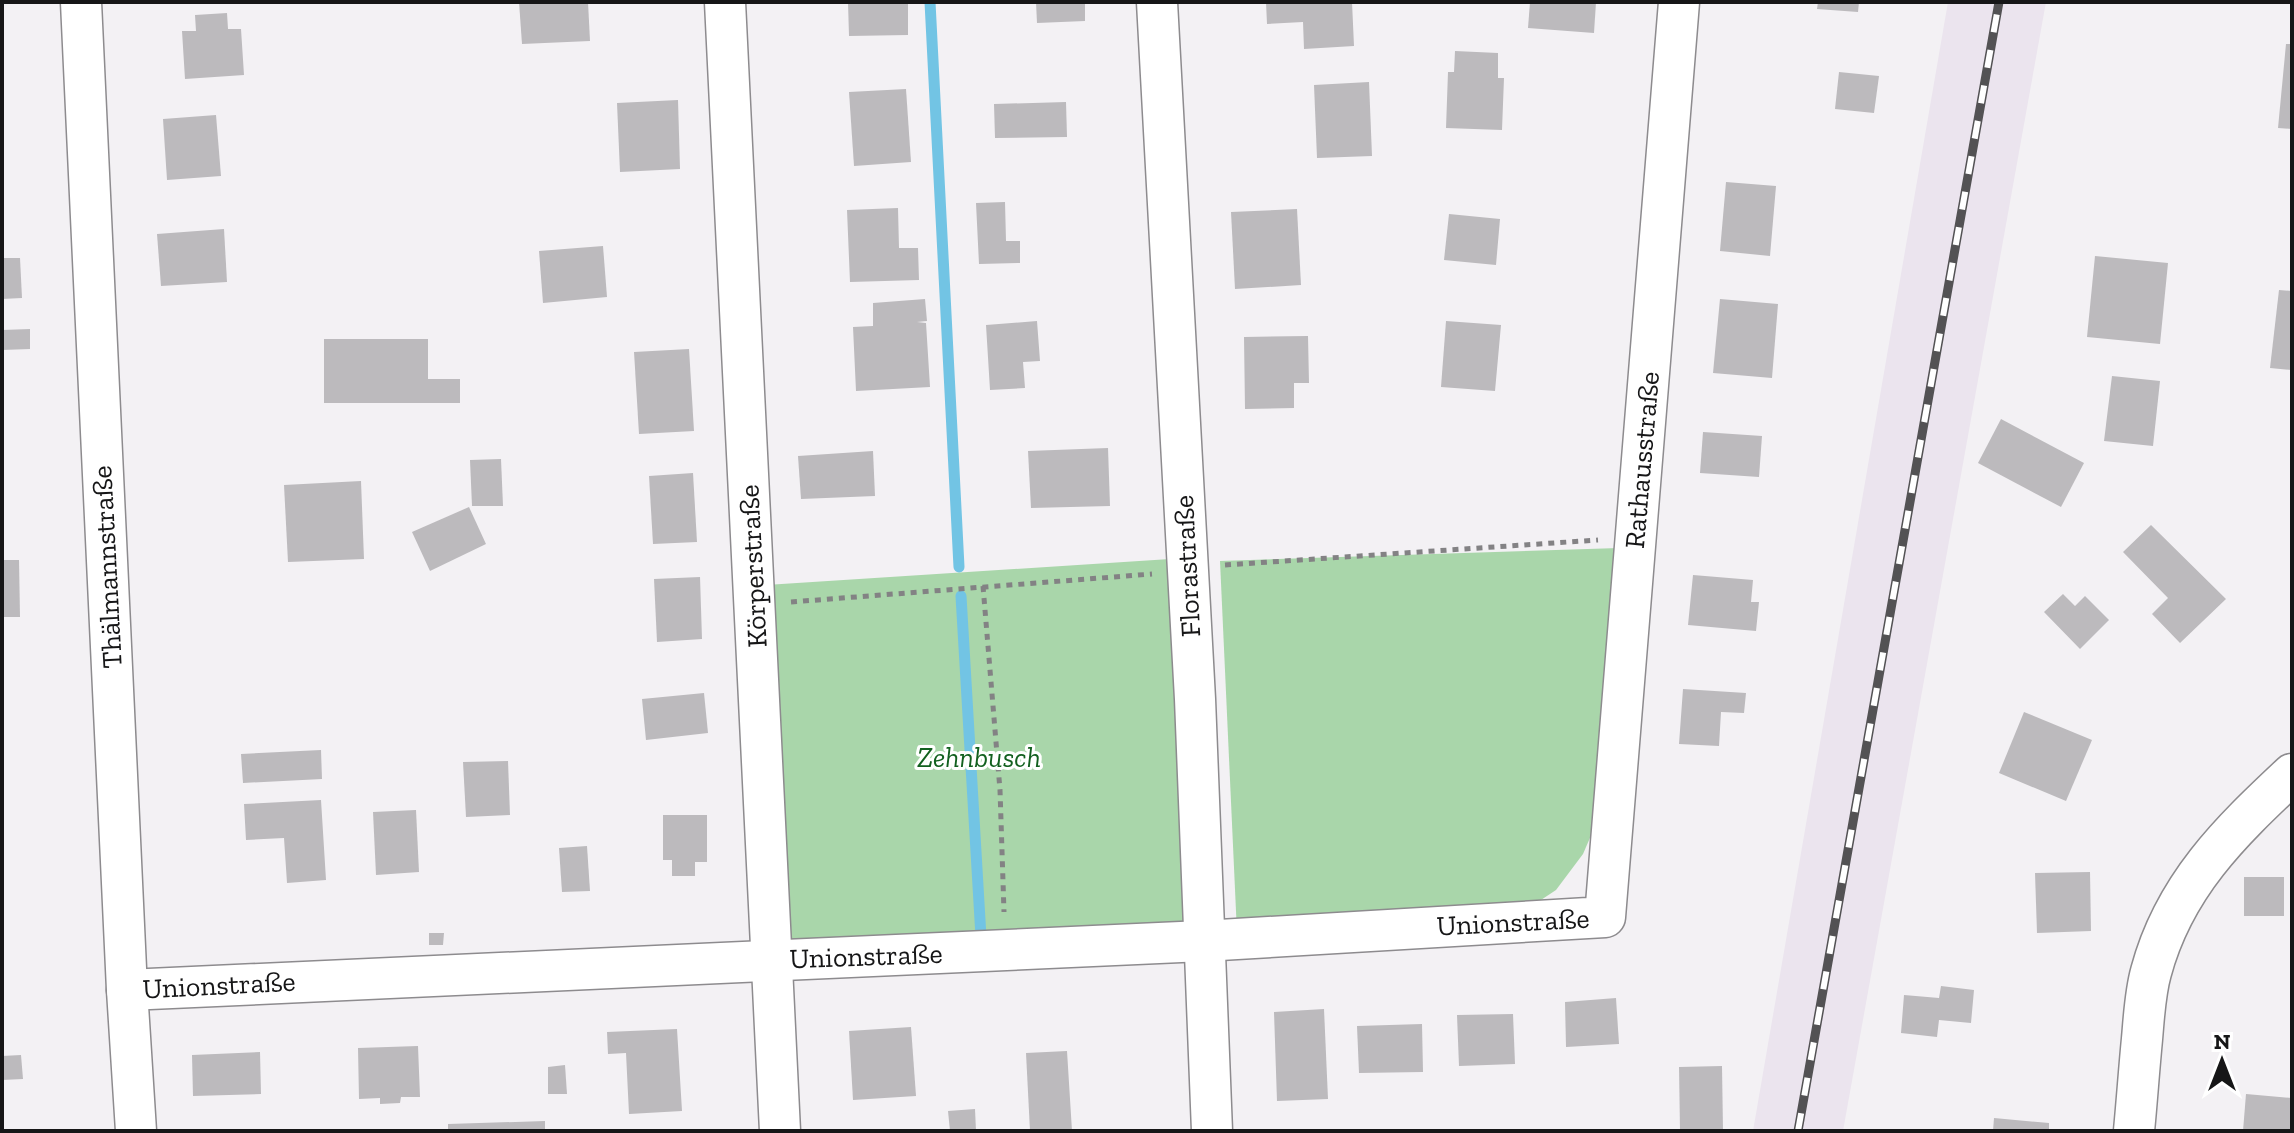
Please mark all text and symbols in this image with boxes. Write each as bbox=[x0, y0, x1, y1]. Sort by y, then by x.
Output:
street label: Rathausstraße bbox=[1618, 370, 1666, 550]
street label: Thälmannstraße bbox=[85, 465, 129, 669]
street label: Körperstraße bbox=[732, 484, 774, 648]
street label: Florastraße bbox=[1167, 494, 1207, 638]
park label: Zehnbusch bbox=[917, 741, 1041, 774]
street label: Unionstraße bbox=[1436, 902, 1590, 942]
street label: Unionstraße bbox=[789, 937, 943, 975]
street label: Unionstraße bbox=[142, 965, 296, 1005]
north arrow bbox=[2182, 1021, 2262, 1101]
text: N bbox=[2214, 1028, 2231, 1055]

